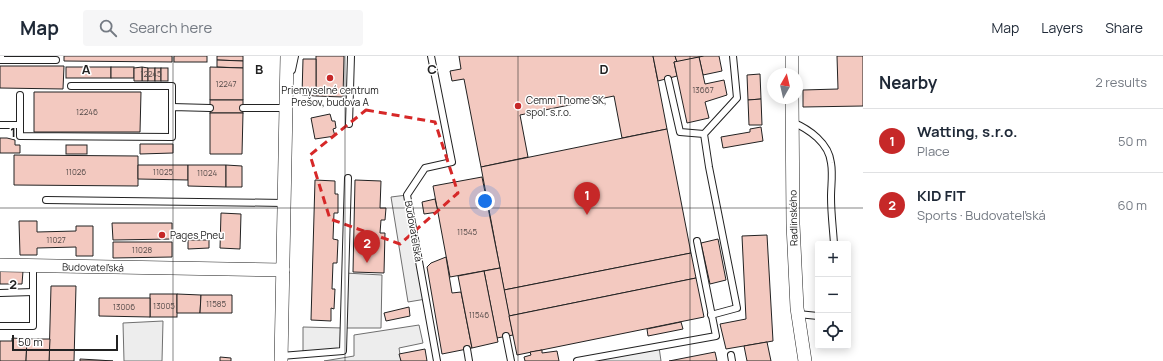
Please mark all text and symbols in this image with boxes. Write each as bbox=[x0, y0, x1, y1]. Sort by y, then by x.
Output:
search box bbox=[83, 10, 363, 46]
text: Map bbox=[20, 15, 59, 41]
icon: search bbox=[97, 17, 119, 39]
text: Search here bbox=[129, 17, 212, 38]
text: Map bbox=[991, 18, 1019, 37]
text: Layers bbox=[1041, 18, 1083, 37]
text: Share bbox=[1105, 18, 1143, 37]
text: A bbox=[82, 60, 91, 78]
text: B bbox=[255, 60, 263, 78]
text: C bbox=[427, 60, 437, 78]
text: D bbox=[599, 60, 609, 78]
house number: 12245 bbox=[140, 68, 162, 79]
north arrow bbox=[767, 68, 803, 104]
text: Nearby bbox=[879, 71, 937, 94]
marker: Priemyselné centrum Prešov, budova A bbox=[325, 73, 335, 83]
text: 2 results bbox=[1095, 73, 1147, 91]
house number: 12247 bbox=[216, 78, 236, 89]
place label: Priemyselné centrum Prešov, budova A bbox=[281, 83, 379, 109]
house number: 13667 bbox=[692, 84, 714, 95]
place label: Cemm Thome SK, spol. s.r.o. bbox=[526, 93, 607, 119]
marker: Cemm Thome SK, spol. s.r.o. bbox=[513, 101, 523, 111]
house number: 12246 bbox=[76, 106, 98, 117]
text: Watting, s.r.o. bbox=[917, 121, 1018, 142]
text: 1 bbox=[10, 123, 16, 141]
text: 1 bbox=[889, 132, 895, 150]
text: 50 m bbox=[1118, 132, 1147, 150]
text: Place bbox=[917, 142, 950, 160]
house number: 11026 bbox=[66, 166, 86, 177]
house number: 11025 bbox=[153, 166, 174, 177]
house number: 11024 bbox=[197, 167, 217, 178]
pin: 1 bbox=[574, 182, 600, 215]
text: KID FIT bbox=[917, 185, 966, 206]
street label: Radlinského bbox=[786, 190, 800, 246]
your location bbox=[475, 191, 495, 211]
text: 2 bbox=[888, 196, 896, 214]
text: 60 m bbox=[1117, 196, 1147, 214]
street label: Budovateľská bbox=[402, 199, 426, 263]
text: Sports · Budovateľská bbox=[917, 206, 1046, 224]
house number: 11545 bbox=[457, 226, 477, 237]
place label: Pages Pneu bbox=[170, 228, 224, 242]
marker: Pages Pneu bbox=[157, 230, 167, 240]
pin: 2 bbox=[354, 230, 380, 263]
house number: 11027 bbox=[46, 234, 66, 245]
map controls bbox=[815, 241, 851, 349]
button: + bbox=[815, 241, 851, 277]
house number: 11028 bbox=[132, 244, 153, 255]
street label: Budovateľská bbox=[62, 259, 124, 275]
text: 2 bbox=[9, 275, 17, 293]
button: − bbox=[815, 277, 851, 313]
house number: 11585 bbox=[206, 298, 226, 309]
house number: 13005 bbox=[153, 300, 175, 311]
house number: 13006 bbox=[113, 301, 135, 312]
house number: 11546 bbox=[469, 309, 489, 320]
button: locate bbox=[815, 313, 851, 349]
scale bar bbox=[12, 333, 118, 352]
text: 50 m bbox=[18, 334, 43, 349]

